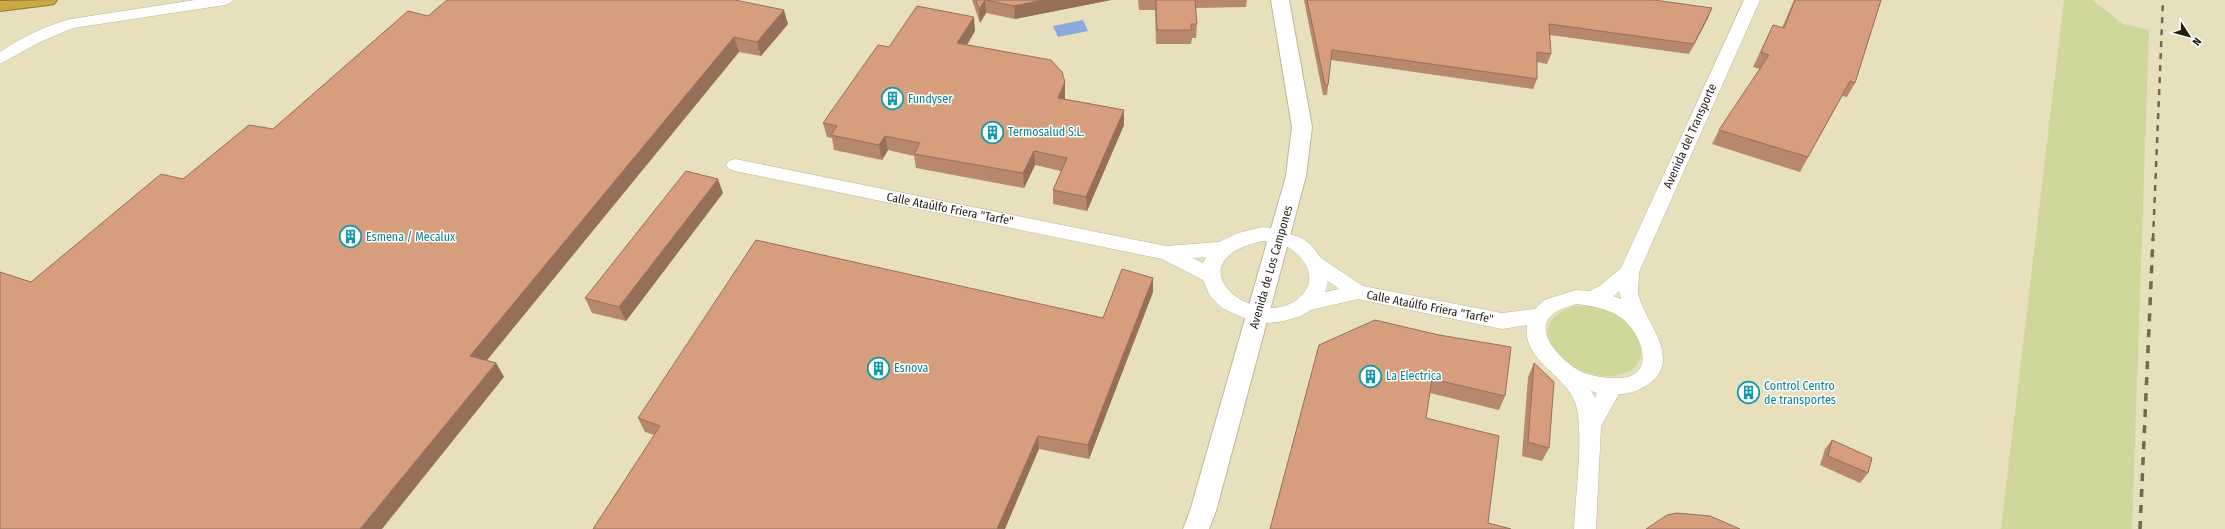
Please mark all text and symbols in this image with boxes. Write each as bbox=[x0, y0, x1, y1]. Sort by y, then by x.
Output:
north arrow bbox=[2169, 16, 2209, 56]
text: N bbox=[2189, 35, 2204, 48]
street label: Avenida del Transporte bbox=[1661, 81, 1719, 191]
building icon: Fundyser bbox=[880, 86, 906, 112]
place label: Fundyser bbox=[908, 92, 953, 106]
building icon: Termosalud S.L. bbox=[980, 119, 1006, 145]
place label: Termosalud S.L. bbox=[1008, 125, 1085, 139]
street label: Calle Ataúlfo Friera "Tarfe" bbox=[885, 190, 1015, 228]
street label: Avenida de Los Campones bbox=[1247, 204, 1295, 330]
building icon: Esmena / Mecalux bbox=[338, 224, 364, 250]
place label: Esmena / Mecalux bbox=[366, 230, 456, 244]
street label: Calle Ataúlfo Friera "Tarfe" bbox=[1365, 288, 1495, 326]
building icon: Esnova bbox=[866, 355, 892, 381]
place label: Esnova bbox=[894, 361, 928, 375]
building icon: La Electrica bbox=[1358, 363, 1384, 389]
place label: La Electrica bbox=[1386, 369, 1442, 383]
place label: Control Centro de transportes bbox=[1764, 379, 1836, 407]
building icon: Control Centro de transportes bbox=[1735, 380, 1761, 406]

